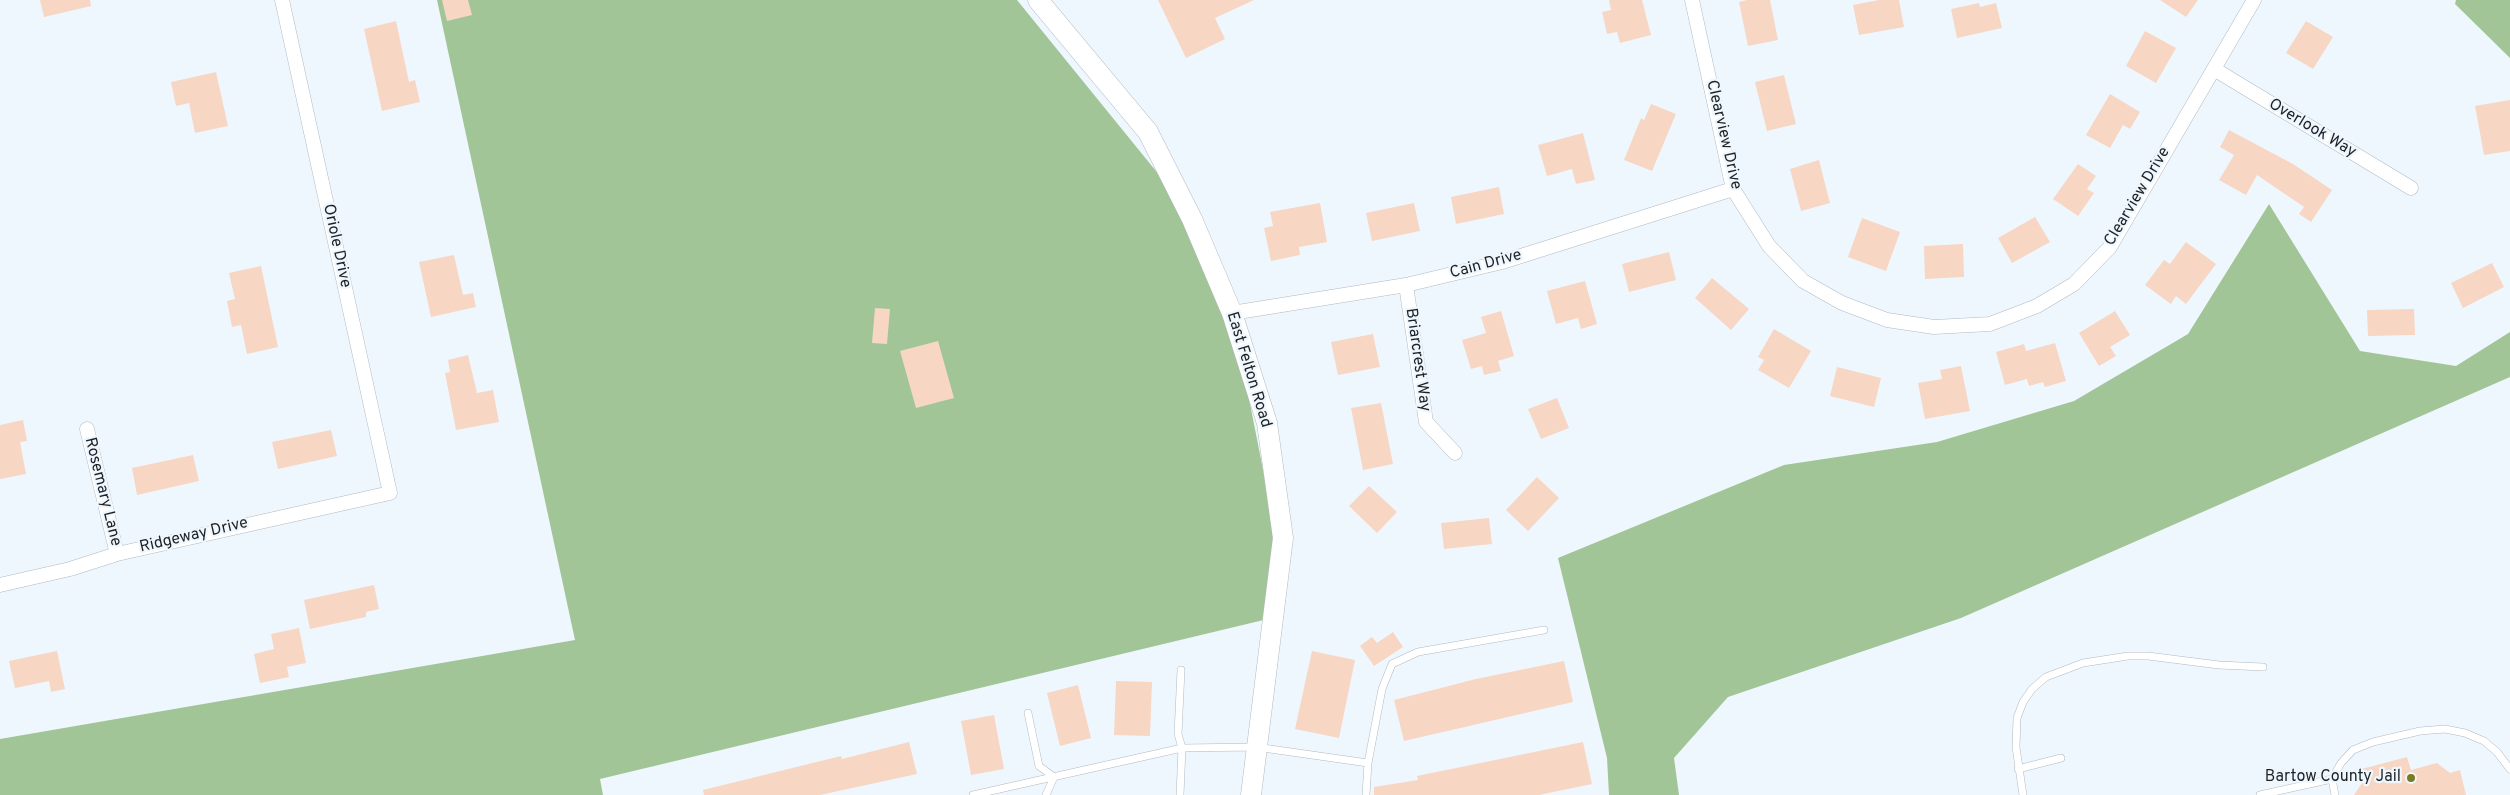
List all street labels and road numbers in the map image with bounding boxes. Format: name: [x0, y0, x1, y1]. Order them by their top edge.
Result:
street label: Clearview Drive: [1701, 78, 1745, 192]
street label: Overlook Way: [2265, 95, 2359, 163]
street label: Clearview Drive: [2101, 144, 2175, 250]
street label: Oriole Drive: [318, 202, 354, 290]
street label: Cain Drive: [1448, 246, 1524, 284]
street label: Briarcrest Way: [1400, 307, 1434, 413]
street label: East Felton Road: [1221, 310, 1275, 430]
street label: Rosemary Lane: [79, 436, 125, 548]
street label: Ridgeway Drive: [138, 514, 250, 558]

